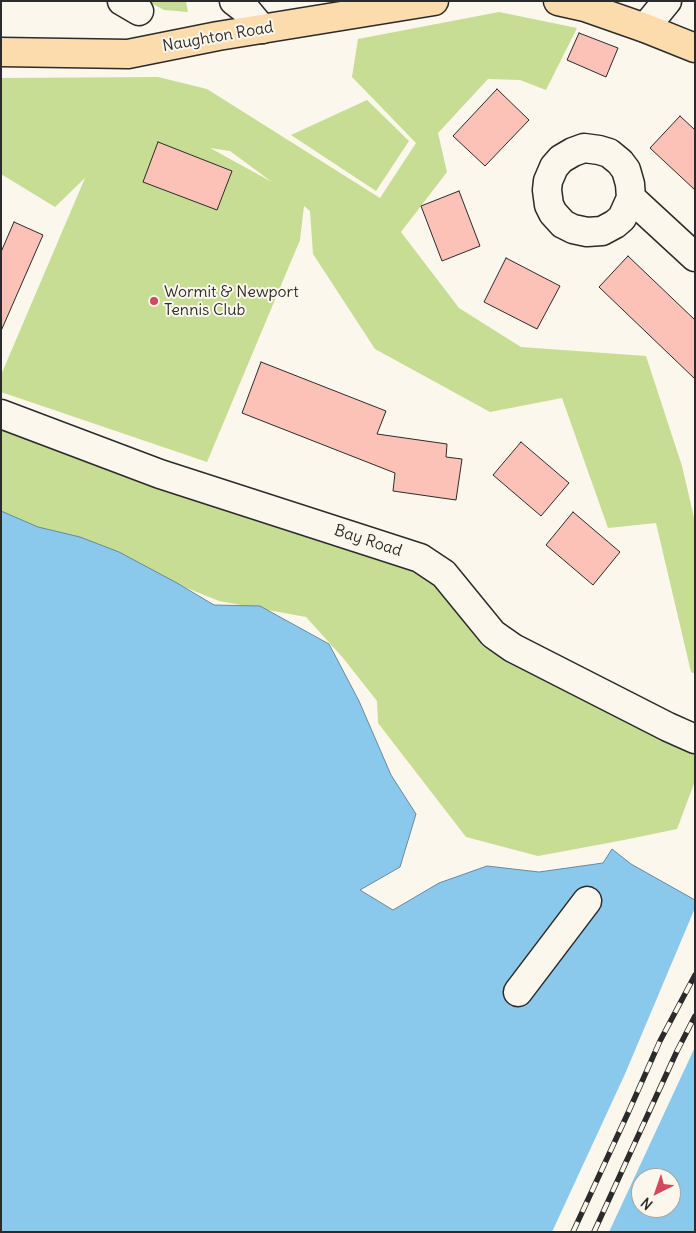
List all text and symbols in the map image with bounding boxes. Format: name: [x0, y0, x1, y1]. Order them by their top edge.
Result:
street label: Naughton Road: [161, 18, 275, 56]
place label: Wormit & Newport Tennis Club: [164, 282, 299, 320]
marker: Wormit & Newport Tennis Club: [148, 295, 160, 307]
street label: Bay Road: [332, 521, 404, 561]
north arrow: [631, 1168, 681, 1218]
text: N: [637, 1194, 656, 1214]

